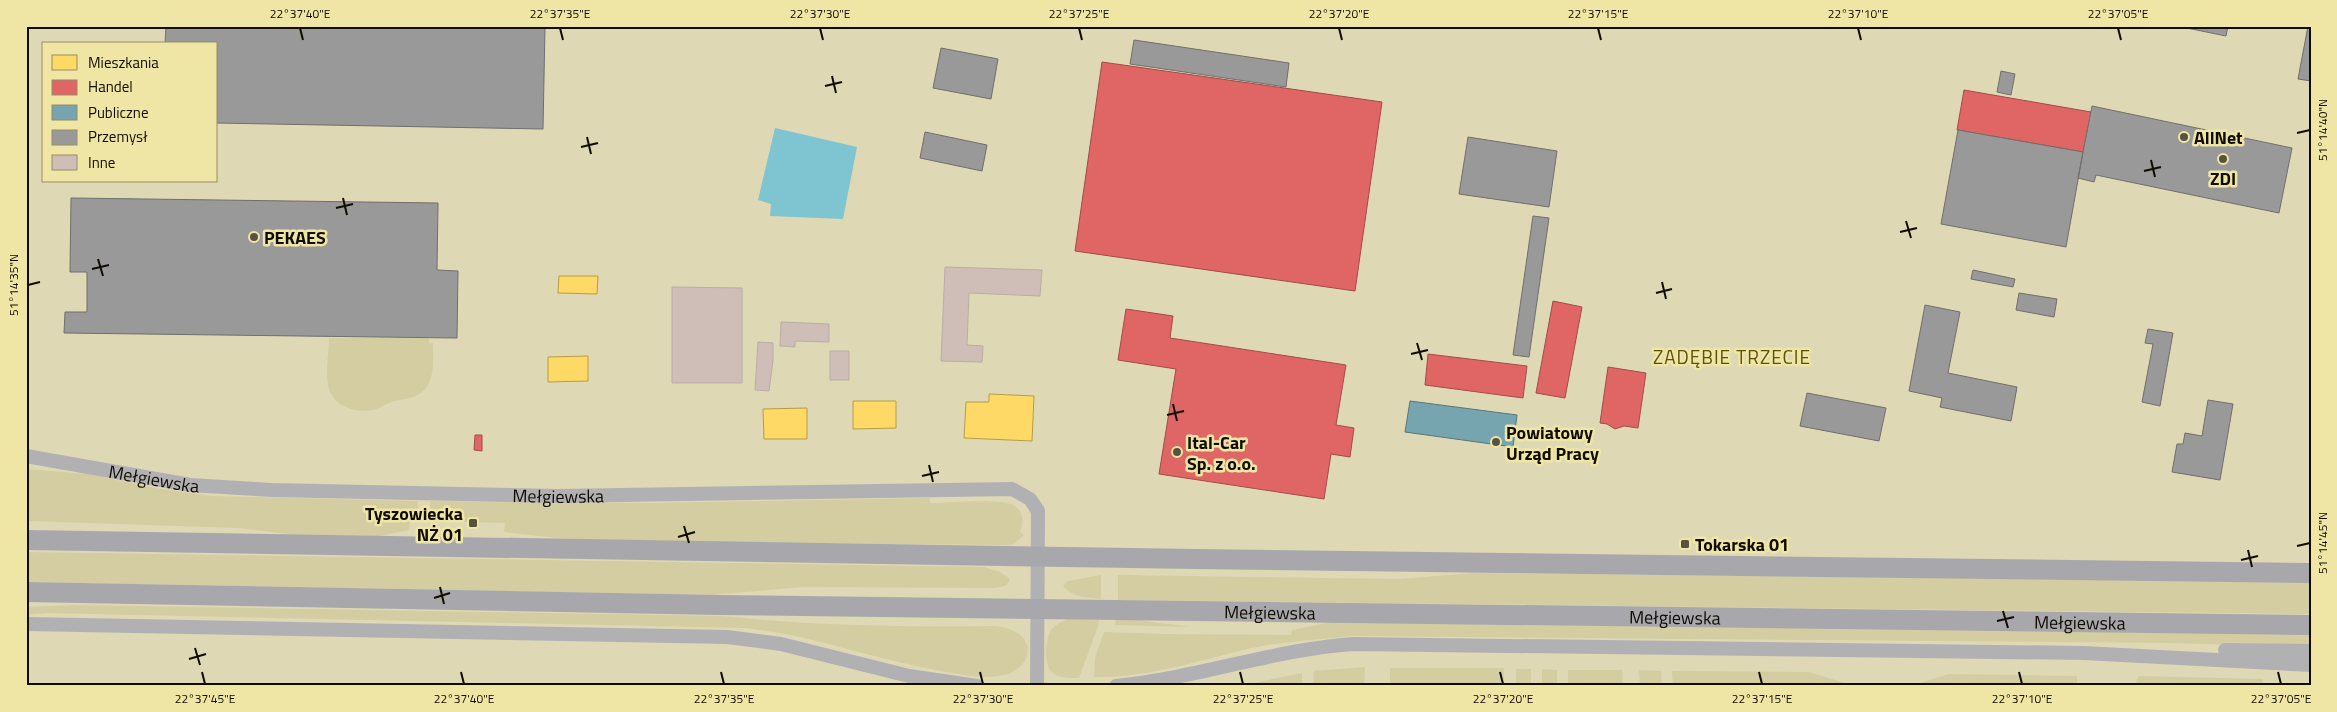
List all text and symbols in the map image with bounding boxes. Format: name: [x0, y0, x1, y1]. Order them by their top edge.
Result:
text: 22°37'40"E: [270, 4, 331, 23]
text: 22°37'35"E: [530, 4, 591, 23]
text: 22°37'30"E: [790, 4, 851, 23]
text: 22°37'25"E: [1049, 4, 1110, 23]
text: 22°37'20"E: [1309, 4, 1370, 23]
text: 22°37'15"E: [1568, 4, 1629, 23]
text: 22°37'10"E: [1828, 4, 1889, 23]
text: 22°37'05"E: [2088, 4, 2149, 23]
legend: [42, 42, 218, 182]
text: Mieszkania: [88, 51, 159, 74]
text: Handel: [88, 75, 133, 98]
text: 51°14'40"N: [2313, 99, 2332, 161]
text: Publiczne: [88, 101, 149, 124]
place label: AllNet: [2194, 124, 2243, 151]
text: Przemysł: [88, 125, 148, 148]
marker: AllNet: [2178, 131, 2190, 143]
text: Inne: [88, 151, 115, 174]
marker: ZDI: [2217, 153, 2229, 165]
place label: ZDI: [2210, 165, 2236, 192]
place label: PEKAES: [264, 224, 326, 251]
marker: PEKAES: [248, 231, 260, 243]
text: 51°14'35"N: [4, 254, 23, 316]
district label: ZADĘBIE TRZECIE: [1653, 342, 1811, 371]
place label: Powiatowy Urząd Pracy: [1506, 419, 1599, 467]
place label: Ital-Car Sp. z o.o.: [1187, 429, 1256, 477]
marker: Powiatowy Urząd Pracy: [1490, 436, 1502, 448]
marker: Ital-Car Sp. z o.o.: [1171, 446, 1183, 458]
street label: Mełgiewska: [107, 457, 200, 499]
street label: Mełgiewska: [512, 482, 604, 510]
place label: Tyszowiecka NŻ 01: [365, 500, 463, 548]
text: 51°14'45"N: [2313, 512, 2332, 574]
marker: Tyszowiecka NŻ 01: [467, 517, 479, 529]
place label: Tokarska 01: [1695, 531, 1789, 558]
marker: Tokarska 01: [1679, 538, 1691, 550]
street label: Mełgiewska: [1224, 598, 1316, 626]
street label: Mełgiewska: [1629, 603, 1721, 631]
street label: Mełgiewska: [2034, 608, 2126, 636]
text: 22°37'45"E: [175, 689, 236, 708]
text: 22°37'40"E: [434, 689, 495, 708]
text: 22°37'35"E: [694, 689, 755, 708]
text: 22°37'30"E: [953, 689, 1014, 708]
text: 22°37'25"E: [1213, 689, 1274, 708]
text: 22°37'20"E: [1473, 689, 1534, 708]
text: 22°37'15"E: [1732, 689, 1793, 708]
text: 22°37'10"E: [1992, 689, 2053, 708]
text: 22°37'05"E: [2251, 689, 2312, 708]

